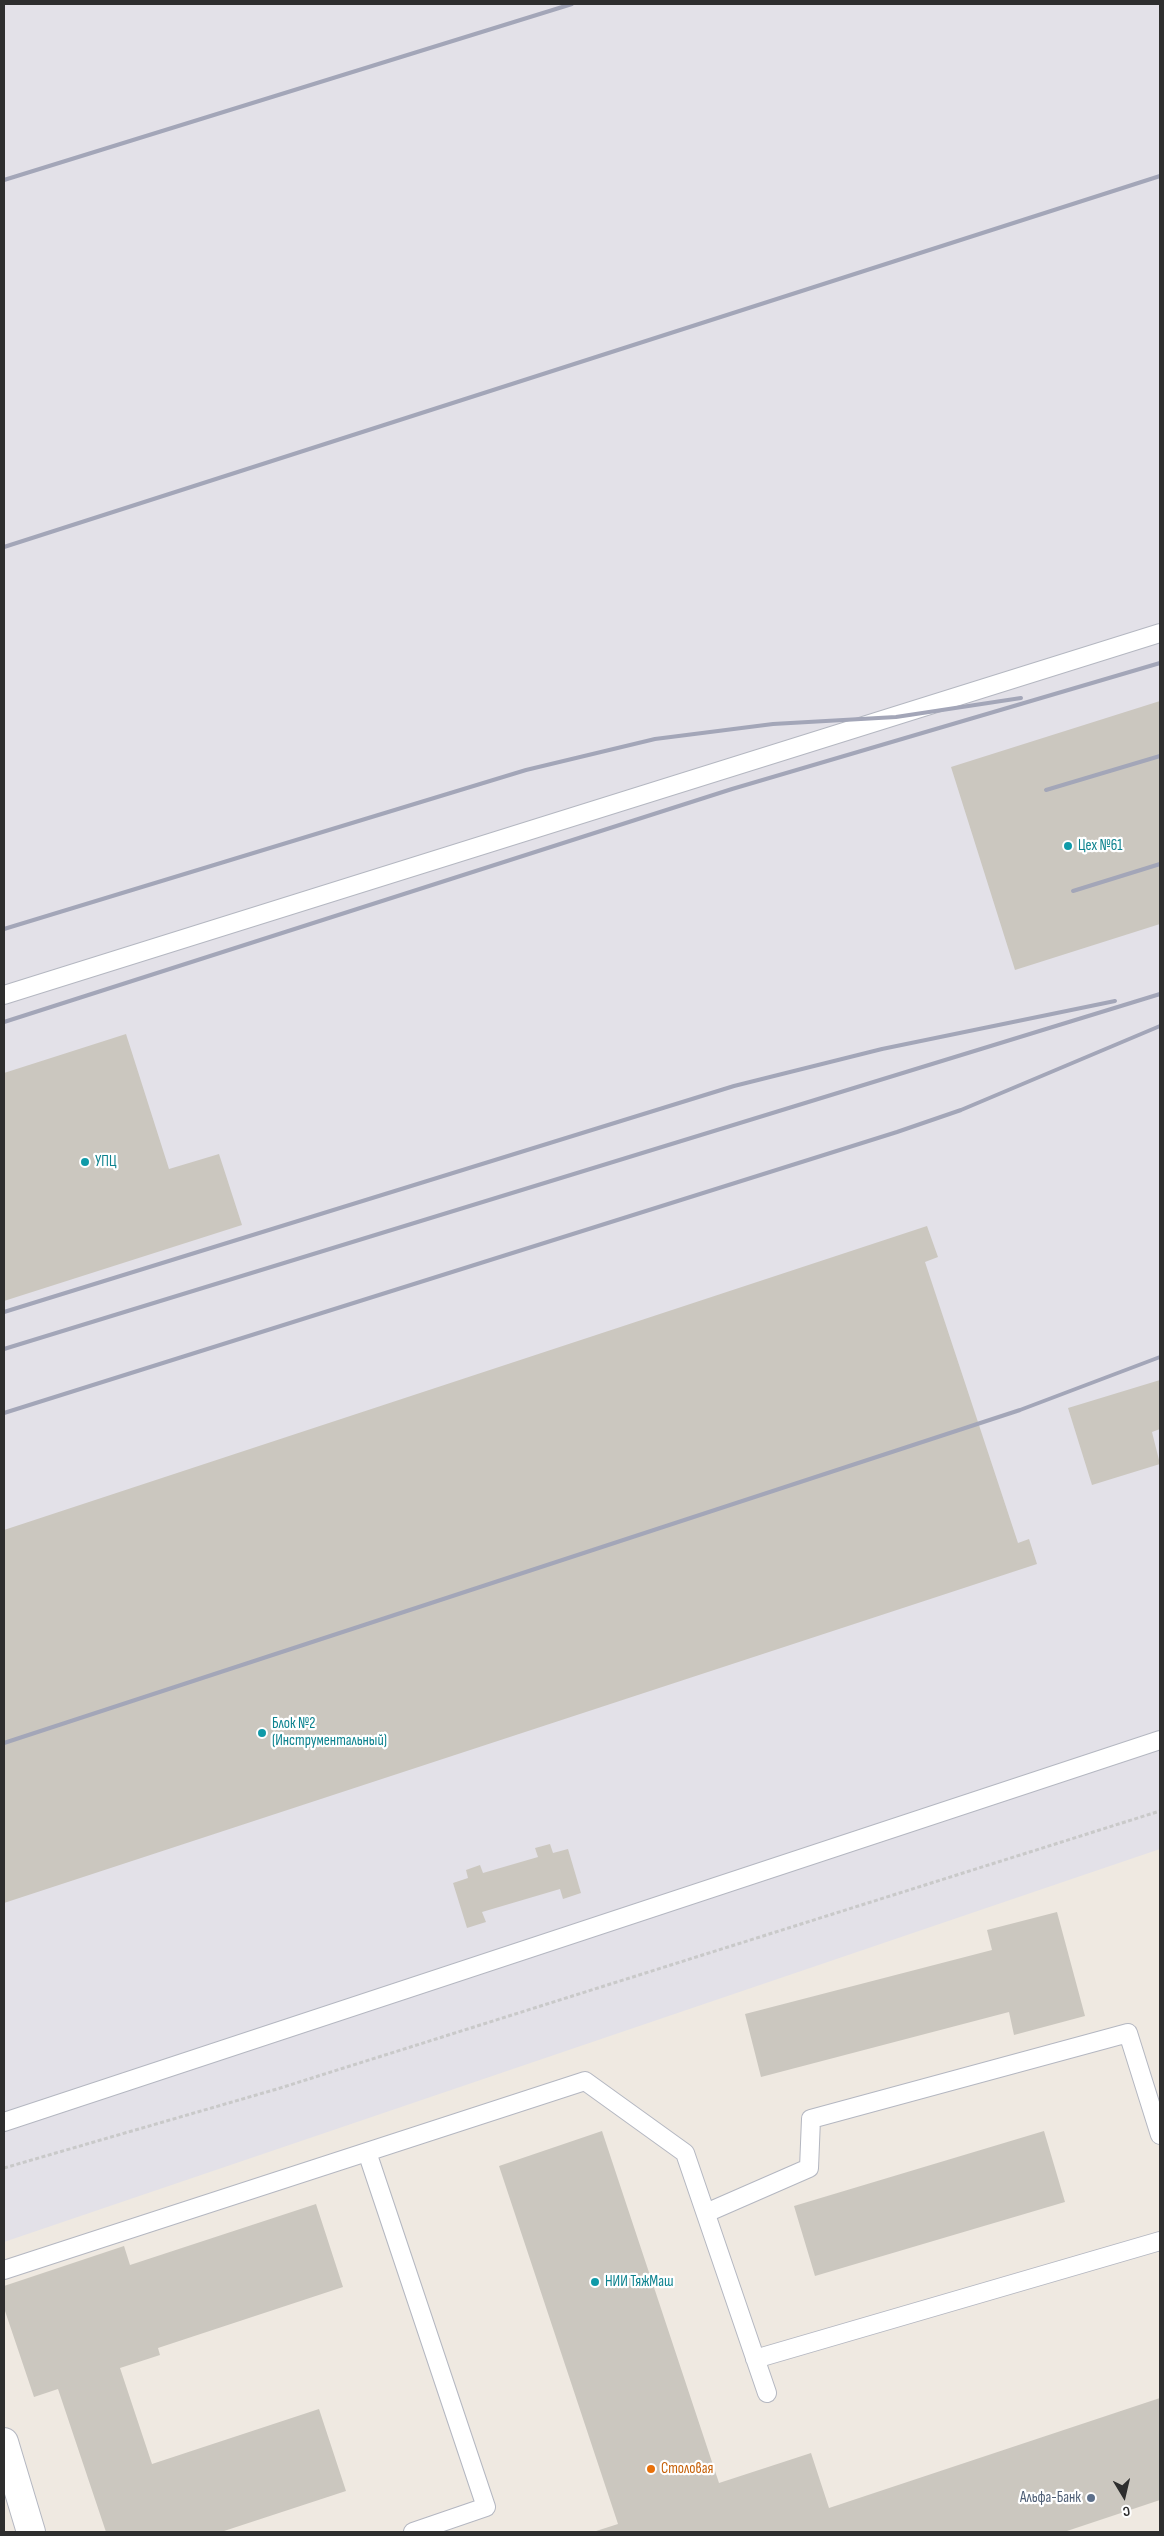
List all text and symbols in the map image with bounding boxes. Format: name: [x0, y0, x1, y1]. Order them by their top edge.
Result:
place label: Цех №61: [1078, 837, 1123, 855]
marker: Цех №61: [1062, 840, 1074, 852]
place label: УПЦ: [95, 1153, 116, 1171]
marker: УПЦ: [79, 1156, 91, 1168]
place label: Блок №2 (Инструментальный): [272, 1715, 387, 1750]
marker: Блок №2 (Инструментальный): [256, 1727, 268, 1739]
place label: НИИ ТяжМаш: [605, 2273, 673, 2291]
marker: НИИ ТяжМаш: [589, 2276, 601, 2288]
place label: Столовая: [661, 2460, 713, 2478]
marker: Столовая: [645, 2463, 657, 2475]
north arrow: [1099, 2471, 1149, 2521]
place label: Альфа-Банк: [1020, 2489, 1081, 2507]
marker: Альфа-Банк: [1085, 2492, 1097, 2504]
text: С: [1122, 2502, 1131, 2520]

